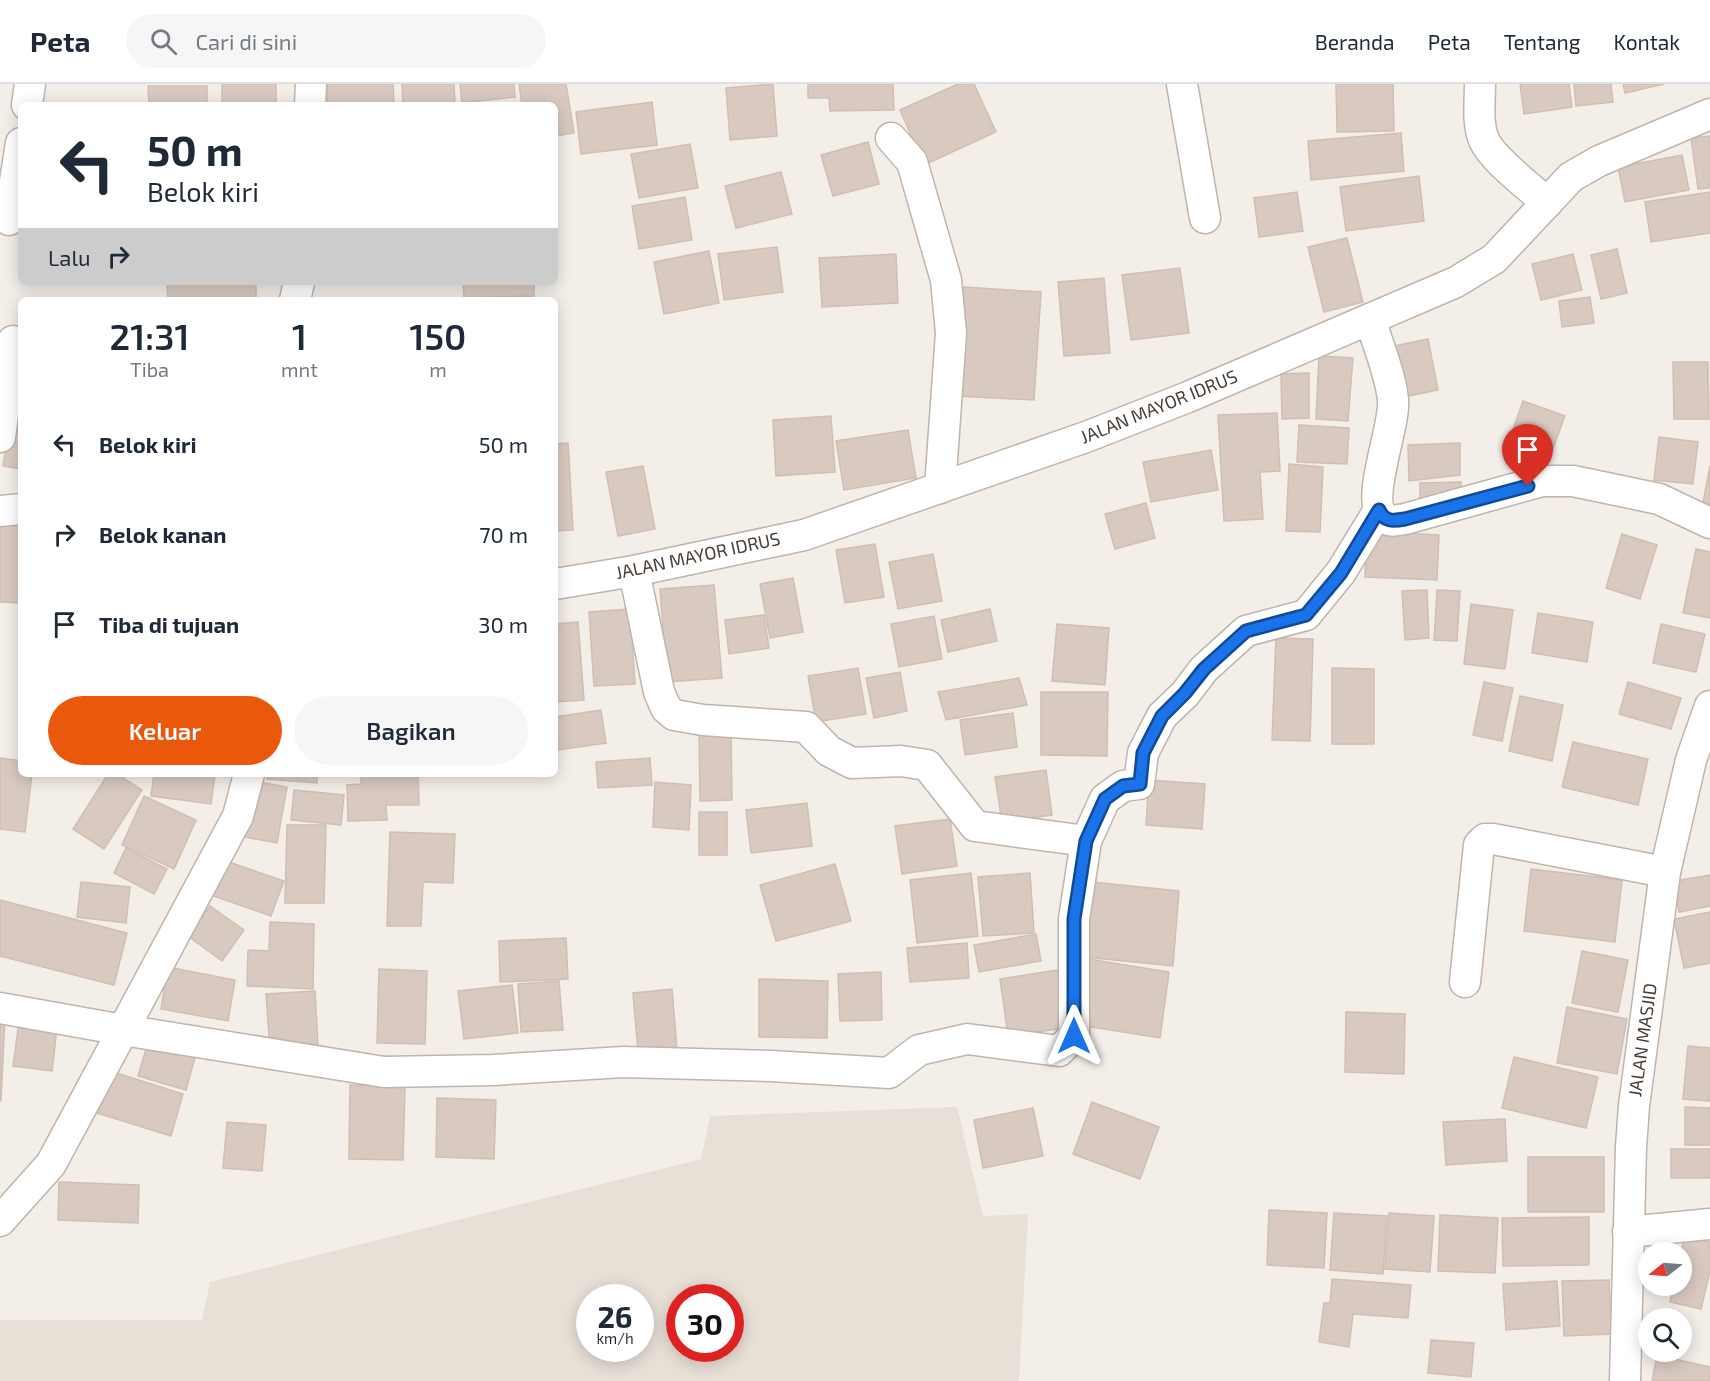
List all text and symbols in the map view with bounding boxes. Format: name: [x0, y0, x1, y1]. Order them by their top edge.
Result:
search box: [126, 14, 546, 68]
text: Peta: [30, 24, 90, 58]
icon: search: [147, 25, 180, 58]
text: Cari di sini: [195, 28, 297, 54]
text: Beranda: [1315, 29, 1395, 54]
text: Peta: [1428, 29, 1471, 54]
text: Tentang: [1504, 29, 1581, 54]
text: Kontak: [1614, 29, 1680, 54]
text: 50 m: [147, 124, 243, 174]
icon: left: [48, 126, 126, 204]
text: Belok kiri: [147, 175, 259, 207]
icon: right: [102, 240, 135, 273]
text: Lalu: [48, 244, 90, 270]
text: 21:31: [110, 314, 189, 357]
text: 1: [292, 314, 307, 357]
text: 150: [409, 314, 466, 357]
text: Tiba: [130, 357, 169, 381]
text: mnt: [281, 357, 318, 381]
text: m: [429, 357, 447, 381]
street label: JALAN MAYOR IDRUS: [1077, 365, 1240, 448]
pin: [1502, 424, 1553, 486]
icon: left: [48, 428, 81, 461]
text: Belok kiri: [99, 431, 196, 457]
text: 50 m: [479, 431, 528, 457]
icon: arrive: [1511, 433, 1544, 466]
icon: right: [48, 518, 81, 551]
text: Belok kanan: [99, 521, 226, 547]
text: 70 m: [479, 521, 528, 547]
street label: JALAN MAYOR IDRUS: [614, 527, 782, 583]
icon: arrive: [48, 608, 81, 641]
text: Tiba di tujuan: [99, 611, 239, 637]
text: 30 m: [478, 611, 528, 637]
button: Keluar: [48, 696, 282, 765]
button: Bagikan: [294, 696, 528, 765]
street label: JALAN MASJID: [1623, 982, 1661, 1098]
position arrow: [1042, 1004, 1106, 1068]
north arrow: [1638, 1242, 1692, 1296]
map controls: [1638, 1242, 1692, 1362]
speed limit sign: 30: [666, 1284, 744, 1362]
text: 26: [597, 1298, 633, 1334]
button: search: [1638, 1308, 1692, 1362]
text: km/h: [596, 1329, 634, 1347]

